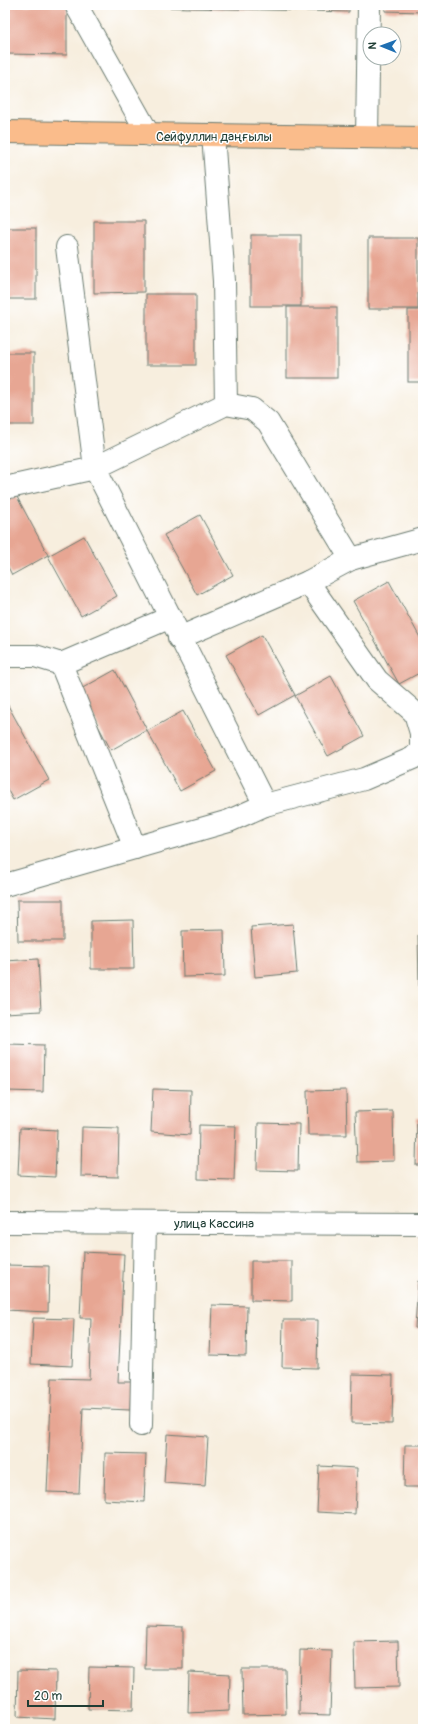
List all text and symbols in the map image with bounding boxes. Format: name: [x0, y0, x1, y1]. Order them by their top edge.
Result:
north arrow: [362, 26, 402, 66]
text: N: [366, 41, 379, 50]
street label: Сейфуллин даңғылы: [156, 129, 272, 145]
street label: улица Кассина: [173, 1216, 254, 1232]
scale bar: [28, 1682, 103, 1708]
text: 20 m: [34, 1689, 63, 1704]

